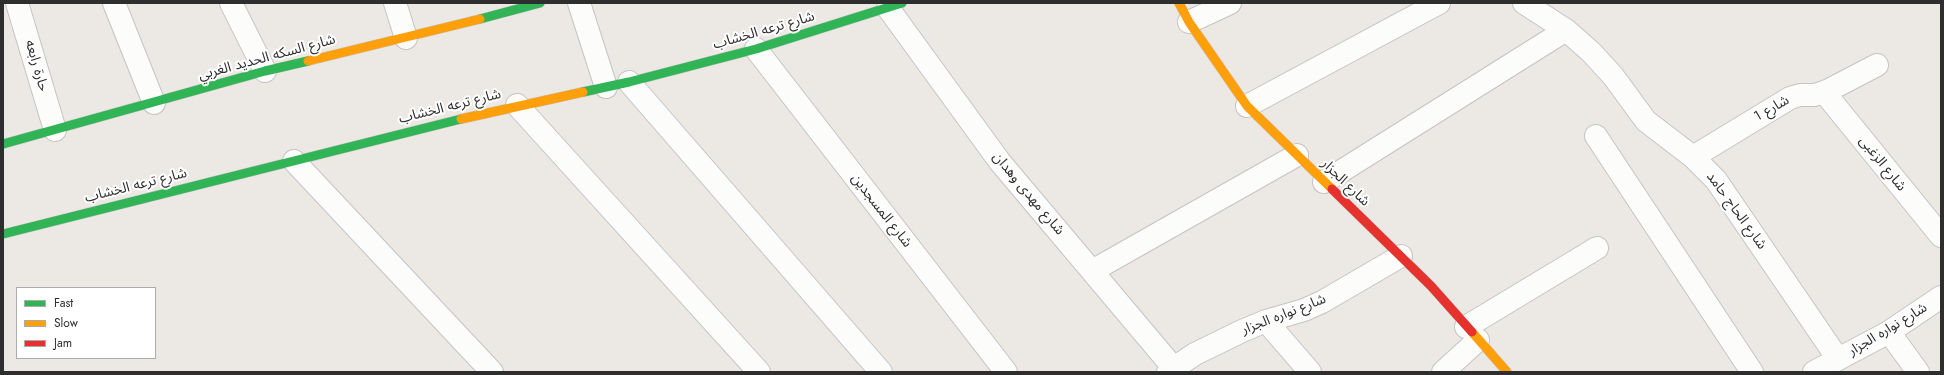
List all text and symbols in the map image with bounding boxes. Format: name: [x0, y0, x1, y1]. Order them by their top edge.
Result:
street label: شارع ترعه الخشاب: [711, 8, 817, 54]
street label: شارع السكه الحديد الغربي: [197, 32, 337, 84]
street label: حارة رابعه: [21, 38, 51, 94]
street label: شارع ترعه الخشاب: [397, 86, 503, 128]
street label: شارع 1: [1751, 92, 1793, 126]
street label: شارع الزغبى: [1855, 133, 1909, 195]
street label: شارع مهدى وهدان: [988, 149, 1068, 239]
street label: شارع الجزار: [1317, 156, 1373, 210]
street label: شارع ترعه الخشاب: [83, 165, 189, 207]
street label: شارع الحاج حامد: [1702, 169, 1770, 253]
street label: شارع المسجدين: [847, 171, 915, 251]
legend: [16, 287, 156, 359]
street label: شارع نواره الجزار: [1239, 291, 1329, 339]
text: Fast: [54, 294, 73, 312]
street label: شارع نواره الجزار: [1845, 300, 1931, 360]
text: Slow: [54, 314, 78, 332]
text: Jam: [54, 334, 72, 352]

